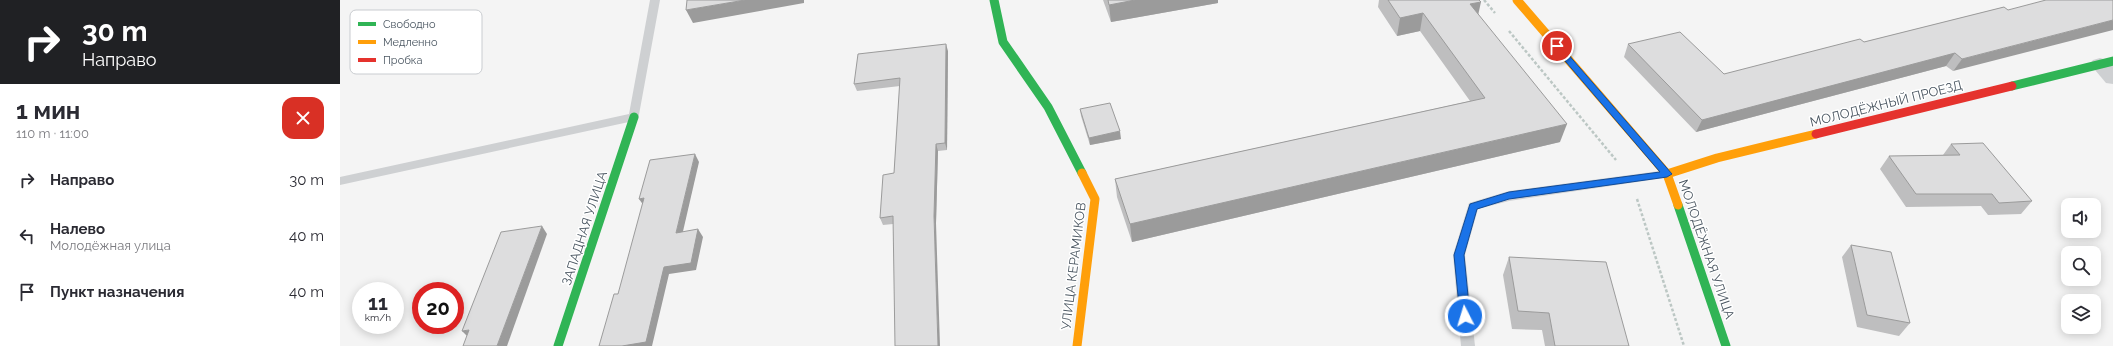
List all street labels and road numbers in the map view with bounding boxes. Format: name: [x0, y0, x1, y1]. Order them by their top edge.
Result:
street label: МОЛОДЁЖНЫЙ ПРОЕЗД: [1808, 76, 1964, 130]
street label: ЗАПАДНАЯ УЛИЦА: [559, 169, 610, 287]
street label: МОЛОДЁЖНАЯ УЛИЦА: [1676, 177, 1738, 321]
street label: УЛИЦА КЕРАМИКОВ: [1058, 201, 1089, 331]

